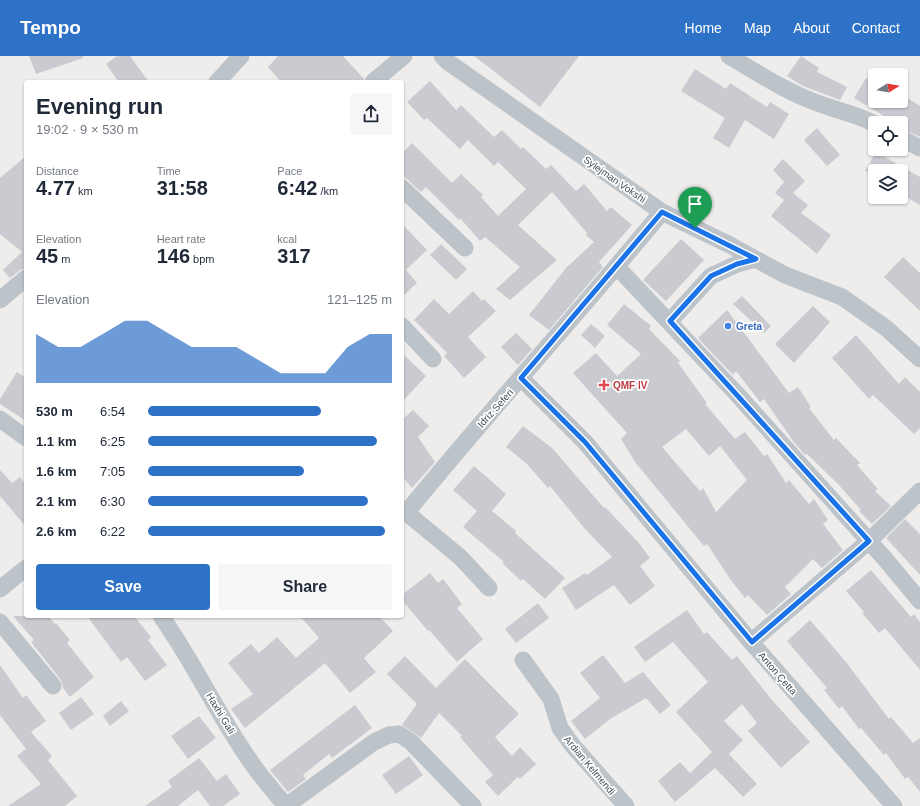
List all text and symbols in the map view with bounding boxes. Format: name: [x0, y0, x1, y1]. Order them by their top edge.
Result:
text: Tempo: [20, 17, 81, 38]
text: Home: [685, 20, 722, 36]
text: Map: [744, 20, 771, 36]
text: About: [793, 20, 830, 36]
text: Contact: [852, 20, 900, 36]
north arrow: [868, 68, 908, 108]
map controls: [868, 68, 908, 204]
button: share: [350, 93, 392, 135]
text: Evening run: [36, 94, 163, 119]
button: locate: [868, 116, 908, 156]
text: 19:02 · 9 × 530 m: [36, 122, 138, 137]
street label: Sylejman Vokshi: [582, 154, 648, 205]
button: layers: [868, 164, 908, 204]
text: Distance: [36, 165, 79, 177]
text: Time: [157, 165, 181, 177]
text: Pace: [277, 165, 302, 177]
text: 4.77: [36, 177, 75, 199]
text: 31:58: [157, 177, 208, 199]
text: 6:42: [277, 177, 317, 199]
text: km: [75, 185, 93, 197]
text: /km: [317, 185, 338, 197]
pin: [678, 187, 712, 228]
icon: arrive: [684, 193, 706, 215]
text: Elevation: [36, 233, 81, 245]
text: Heart rate: [157, 233, 206, 245]
text: kcal: [277, 233, 297, 245]
text: 45: [36, 245, 58, 267]
text: 146: [157, 245, 190, 267]
text: 317: [277, 245, 311, 267]
text: m: [58, 253, 70, 265]
text: bpm: [190, 253, 215, 265]
text: Elevation: [36, 292, 89, 307]
text: 121–125 m: [327, 292, 392, 307]
marker: Greta: [723, 321, 733, 331]
place label: Greta: [736, 321, 763, 332]
marker: QMF IV: [598, 379, 610, 391]
place label: QMF IV: [613, 380, 648, 391]
street label: Idriz Seferi: [475, 387, 515, 430]
text: 530 m: [36, 404, 73, 419]
text: 6:54: [100, 404, 125, 419]
text: 1.1 km: [36, 434, 76, 449]
text: 6:25: [100, 434, 125, 449]
text: 1.6 km: [36, 464, 76, 479]
text: 7:05: [100, 464, 125, 479]
text: 2.1 km: [36, 494, 76, 509]
text: 6:30: [100, 494, 125, 509]
text: 2.6 km: [36, 524, 76, 539]
text: 6:22: [100, 524, 125, 539]
button: Save: [36, 564, 210, 610]
button: Share: [218, 564, 392, 610]
street label: Anton Çetta: [756, 650, 799, 697]
street label: Haxhi Gali: [204, 691, 237, 736]
street label: Ardian Kelmendi: [562, 734, 617, 797]

